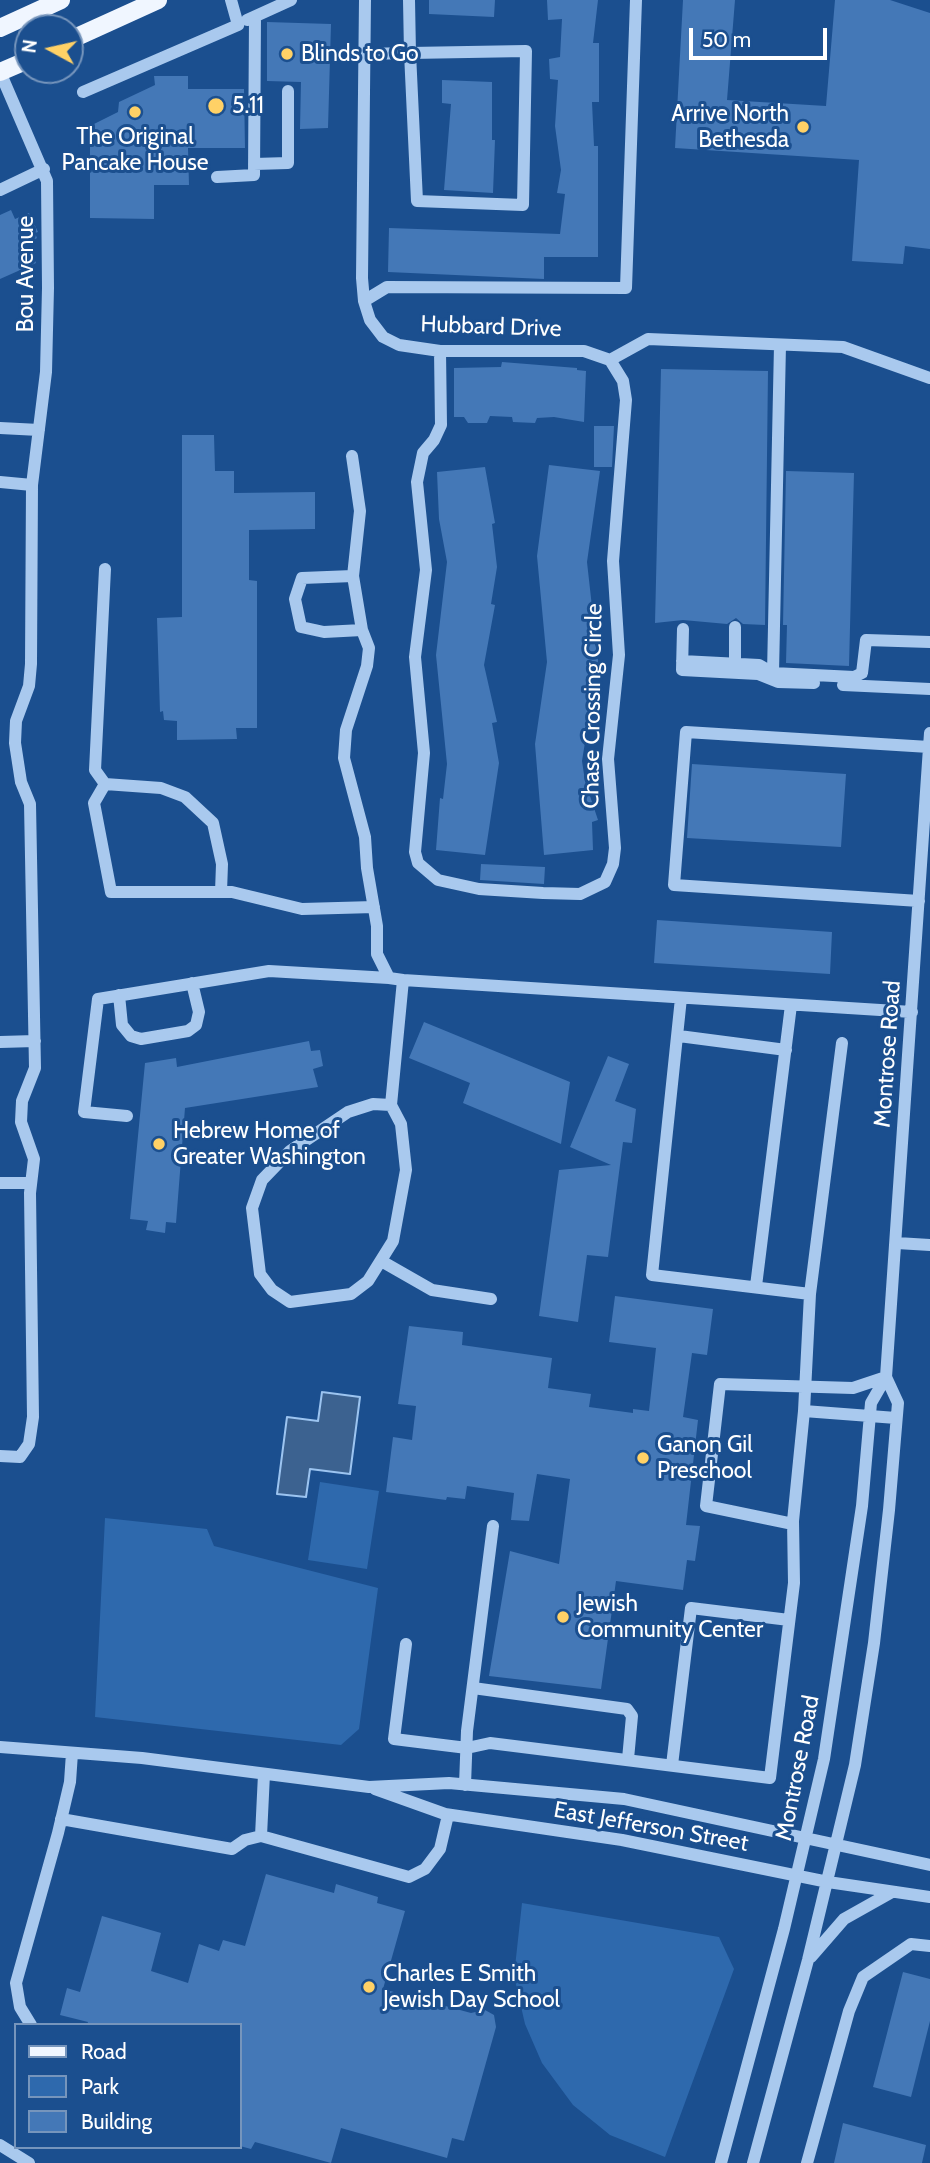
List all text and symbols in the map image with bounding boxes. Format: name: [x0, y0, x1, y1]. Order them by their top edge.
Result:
north arrow: [14, 14, 84, 84]
scale bar: [692, 14, 830, 58]
text: 50 m: [702, 27, 751, 52]
text: N: [17, 38, 42, 55]
place label: Blinds to Go: [301, 40, 419, 68]
marker: Blinds to Go: [279, 46, 295, 62]
place label: 5.11: [232, 92, 264, 120]
marker: 5.11: [206, 96, 226, 116]
place label: Arrive North Bethesda: [671, 100, 789, 154]
marker: The Original Pancake House: [127, 104, 143, 120]
marker: Arrive North Bethesda: [795, 119, 811, 135]
place label: The Original Pancake House: [62, 123, 208, 177]
street label: Bou Avenue: [12, 216, 40, 332]
street label: Hubbard Drive: [420, 311, 562, 343]
street label: Chase Crossing Circle: [577, 603, 609, 809]
street label: Montrose Road: [869, 979, 907, 1129]
place label: Hebrew Home of Greater Washington: [173, 1117, 366, 1171]
marker: Hebrew Home of Greater Washington: [151, 1136, 167, 1152]
place label: Ganon Gil Preschool: [657, 1431, 753, 1485]
marker: Ganon Gil Preschool: [635, 1450, 651, 1466]
place label: Jewish Community Center: [577, 1590, 763, 1644]
marker: Jewish Community Center: [555, 1609, 571, 1625]
street label: Montrose Road: [770, 1693, 826, 1843]
street label: East Jefferson Street: [552, 1796, 750, 1858]
place label: Charles E Smith Jewish Day School: [383, 1960, 560, 2014]
marker: Charles E Smith Jewish Day School: [361, 1979, 377, 1995]
legend: [14, 2023, 242, 2149]
text: Road: [81, 2039, 127, 2064]
text: Park: [81, 2074, 119, 2099]
text: Building: [81, 2109, 152, 2134]

